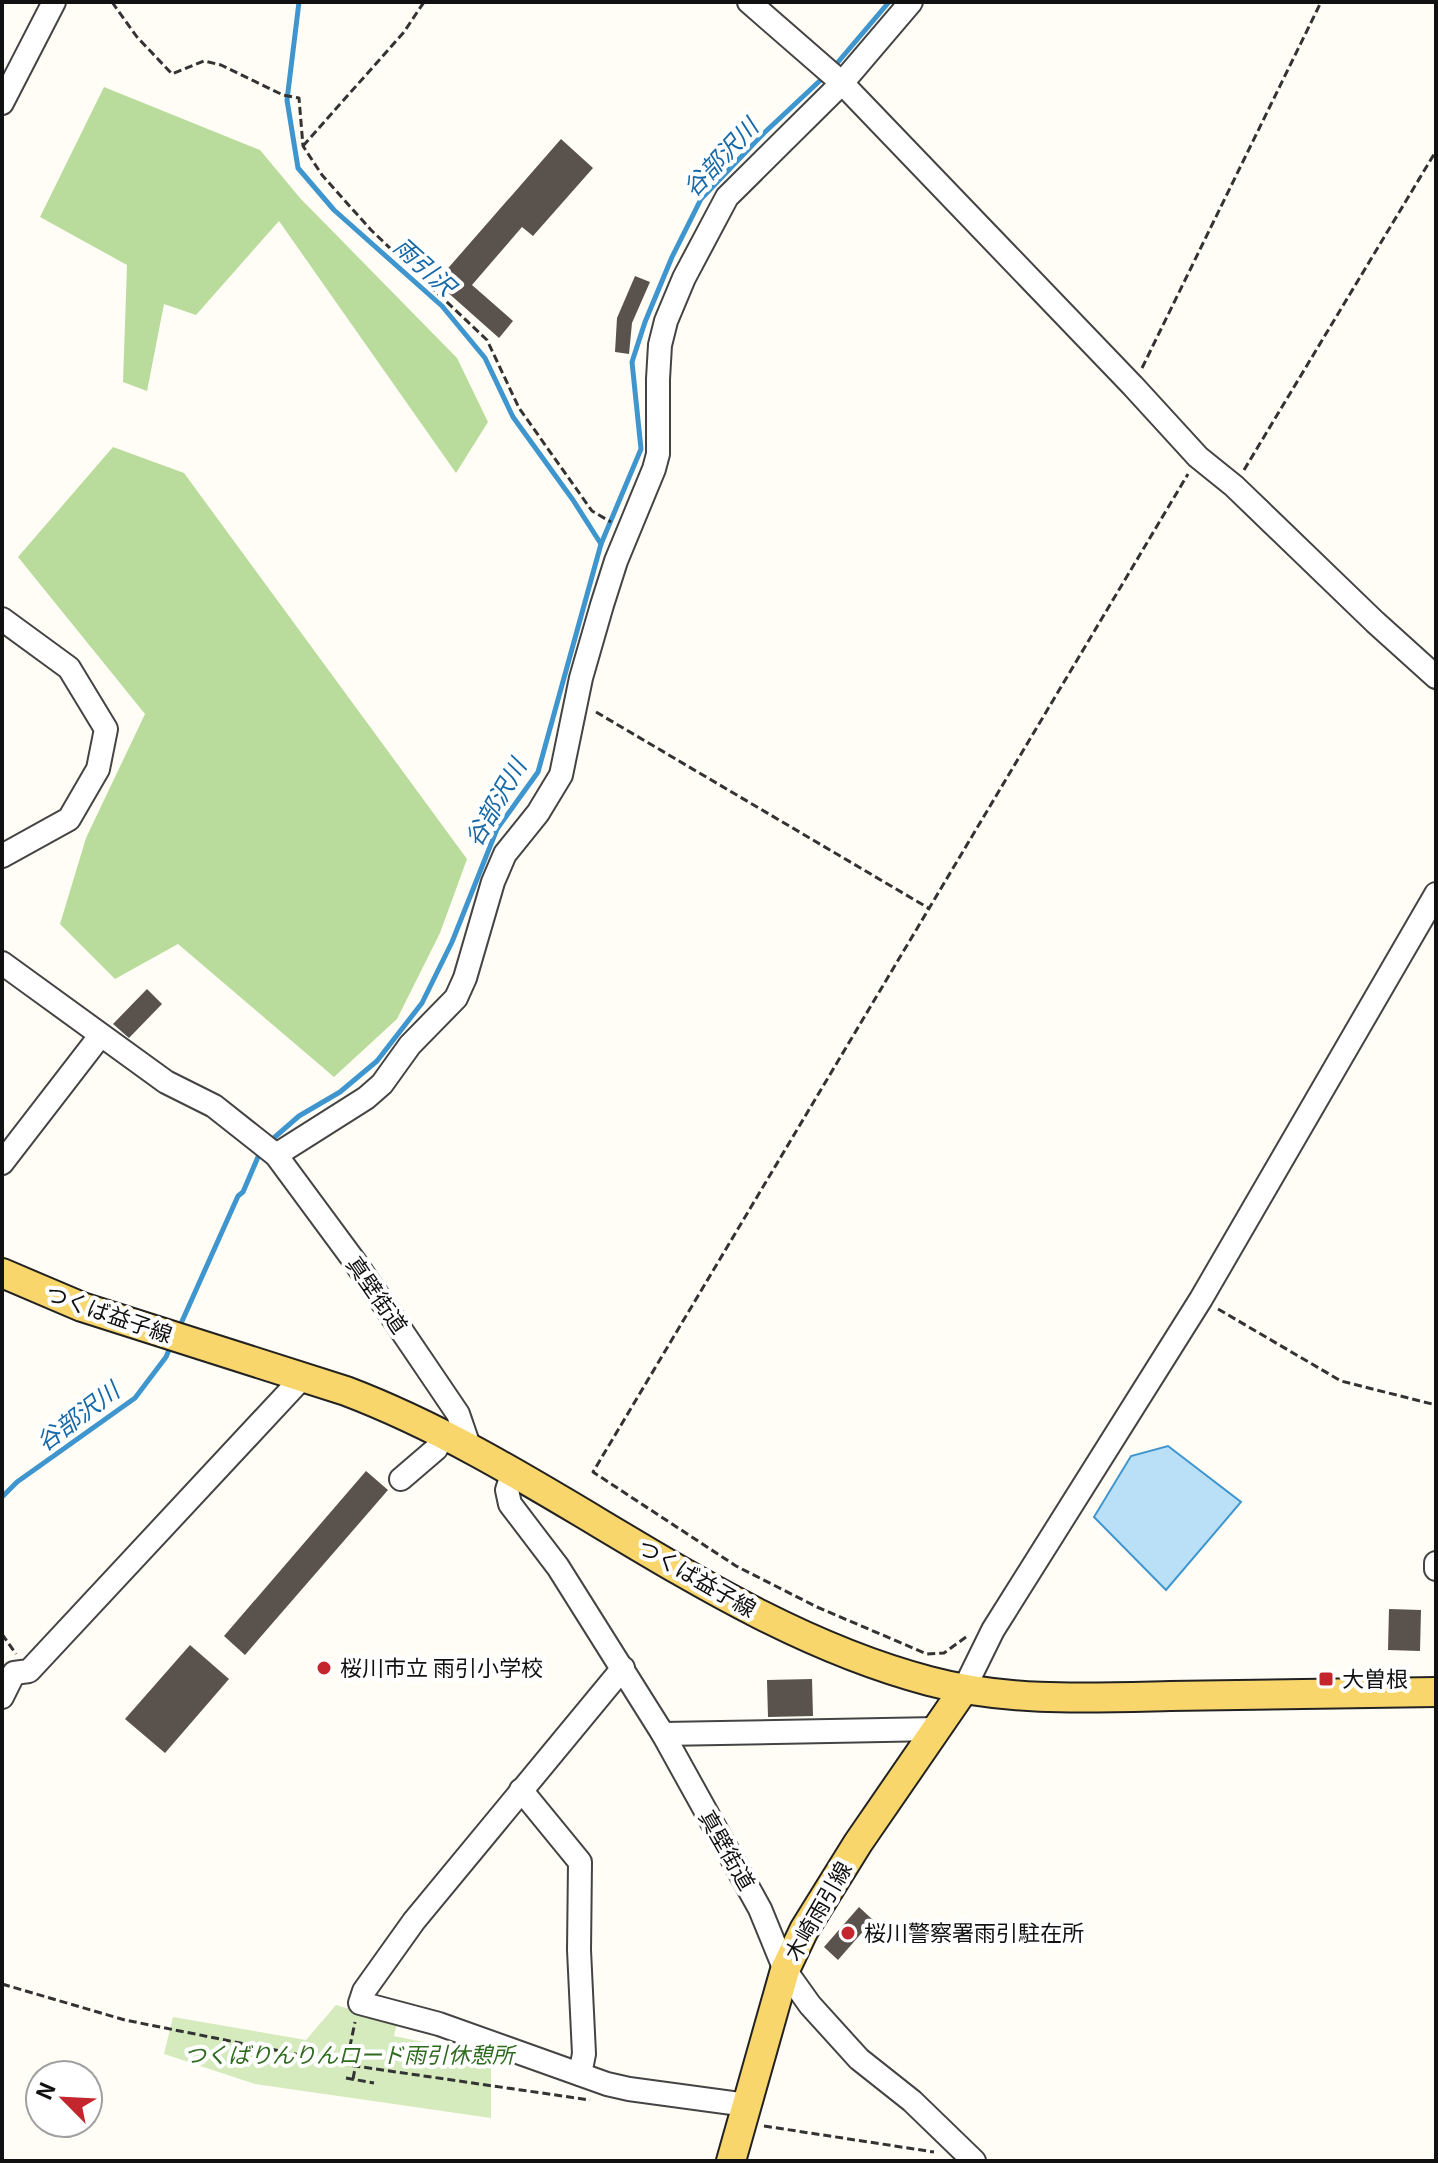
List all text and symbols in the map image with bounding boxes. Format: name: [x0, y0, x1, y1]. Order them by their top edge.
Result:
water label: 谷部沢川: [674, 107, 767, 203]
water label: 雨引沢: [387, 228, 466, 304]
water label: 谷部沢川: [455, 749, 534, 852]
street label: 真壁街道: [340, 1249, 417, 1339]
street label: つくば益子線: [42, 1275, 177, 1349]
water label: 谷部沢川: [28, 1370, 128, 1458]
street label: つくば益子線: [633, 1529, 763, 1623]
place label: 桜川市立 雨引小学校: [340, 1650, 543, 1682]
marker: 桜川市立 雨引小学校: [315, 1659, 333, 1677]
place label: 大曽根: [1342, 1661, 1408, 1693]
marker: 大曽根: [1317, 1670, 1335, 1688]
street label: 真壁街道: [693, 1803, 765, 1895]
street label: 木崎雨引線: [775, 1854, 858, 1966]
place label: 桜川警察署雨引駐在所: [864, 1915, 1084, 1947]
marker: 桜川警察署雨引駐在所: [839, 1924, 857, 1942]
park label: つくばりんりんロード雨引休憩所: [184, 2037, 518, 2069]
north arrow: [24, 2059, 104, 2139]
text: N: [26, 2076, 62, 2104]

